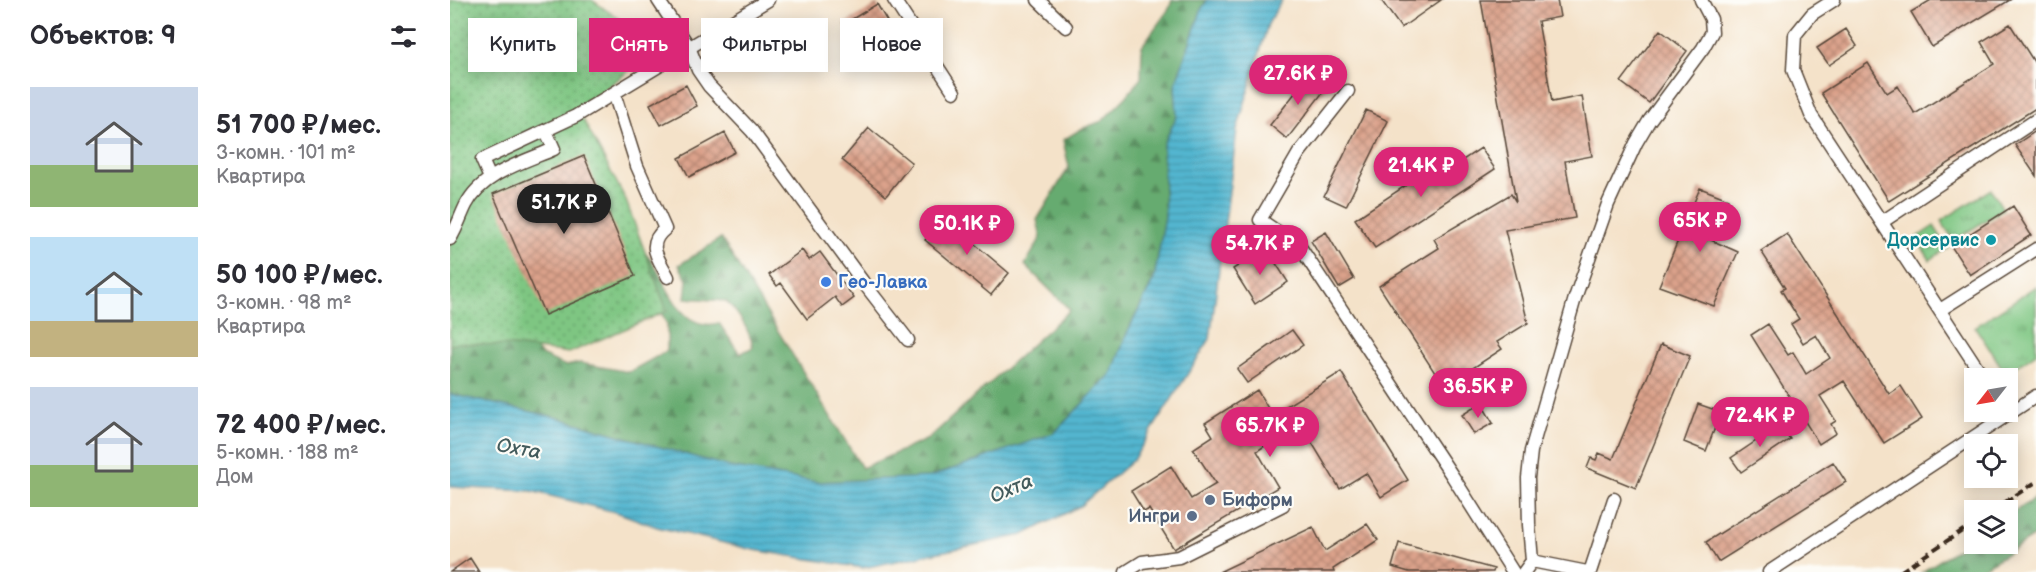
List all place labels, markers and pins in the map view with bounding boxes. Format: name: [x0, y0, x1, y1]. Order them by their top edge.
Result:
pin: 27.6K ₽: [1243, 55, 1353, 106]
pin: 21.4K ₽: [1366, 147, 1476, 198]
pin: 51.7K ₽: [509, 184, 619, 235]
pin: 65K ₽: [1658, 202, 1742, 253]
pin: 50.1K ₽: [912, 205, 1022, 256]
pin: 54.7K ₽: [1205, 225, 1315, 276]
place label: Дорсервис: [1887, 230, 1979, 251]
marker: Дорсервис: [1984, 233, 1998, 247]
place label: Гео-Лавка: [838, 272, 928, 293]
marker: Гео-Лавка: [819, 275, 833, 289]
pin: 36.5K ₽: [1423, 368, 1533, 419]
pin: 72.4K ₽: [1705, 397, 1815, 448]
pin: 65.7K ₽: [1215, 407, 1325, 458]
place label: Биформ: [1222, 490, 1293, 511]
marker: Биформ: [1203, 493, 1217, 507]
place label: Ингри: [1128, 506, 1180, 527]
marker: Ингри: [1185, 509, 1199, 523]

